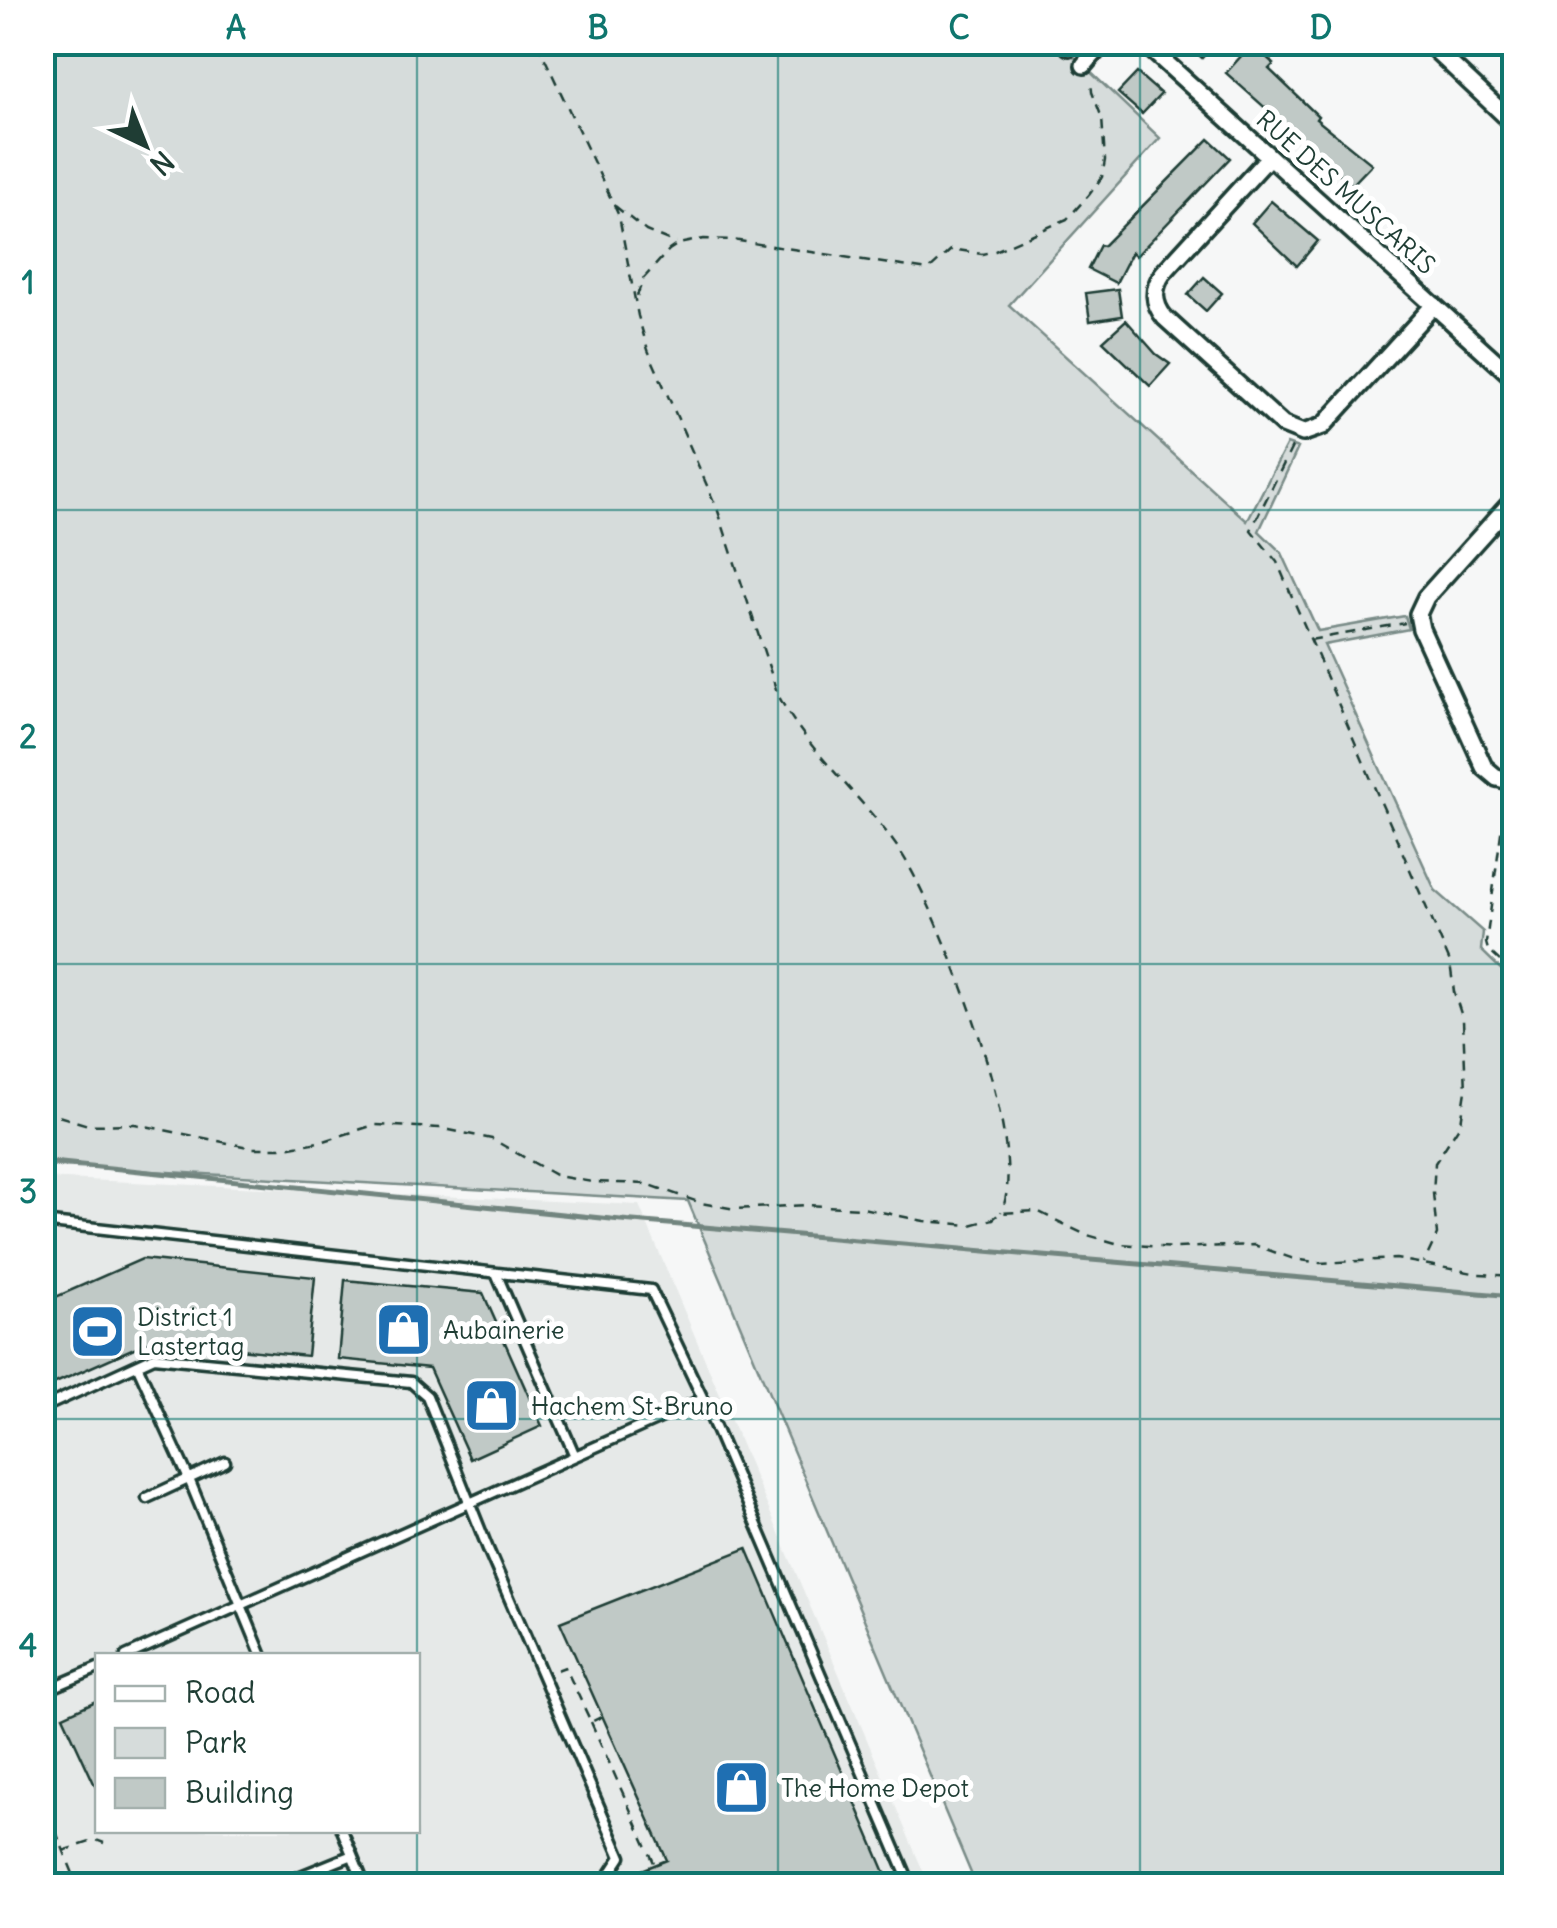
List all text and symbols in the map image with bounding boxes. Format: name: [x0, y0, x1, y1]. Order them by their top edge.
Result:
text: A: [226, 7, 246, 48]
text: B: [588, 7, 608, 48]
text: C: [948, 7, 970, 48]
text: D: [1310, 7, 1332, 48]
north arrow: [95, 95, 195, 195]
street label: RUE DES MUSCARIS: [1250, 103, 1442, 281]
text: N: [143, 144, 181, 183]
text: 1: [22, 262, 34, 303]
text: 2: [19, 716, 37, 757]
text: 3: [19, 1171, 37, 1212]
shop icon: Aubainerie: [374, 1300, 434, 1360]
sports icon: District 1 Lastertag: [68, 1301, 128, 1361]
place label: District 1 Lastertag: [137, 1301, 244, 1362]
place label: Aubainerie: [443, 1314, 565, 1346]
shop icon: Hachem St-Bruno: [462, 1376, 522, 1436]
place label: Hachem St-Bruno: [531, 1390, 733, 1422]
text: 4: [19, 1625, 37, 1666]
legend: [95, 1653, 420, 1833]
text: Road: [185, 1673, 255, 1711]
text: Park: [185, 1723, 247, 1761]
shop icon: The Home Depot: [712, 1758, 772, 1818]
place label: The Home Depot: [781, 1772, 969, 1804]
text: Building: [185, 1773, 294, 1811]

